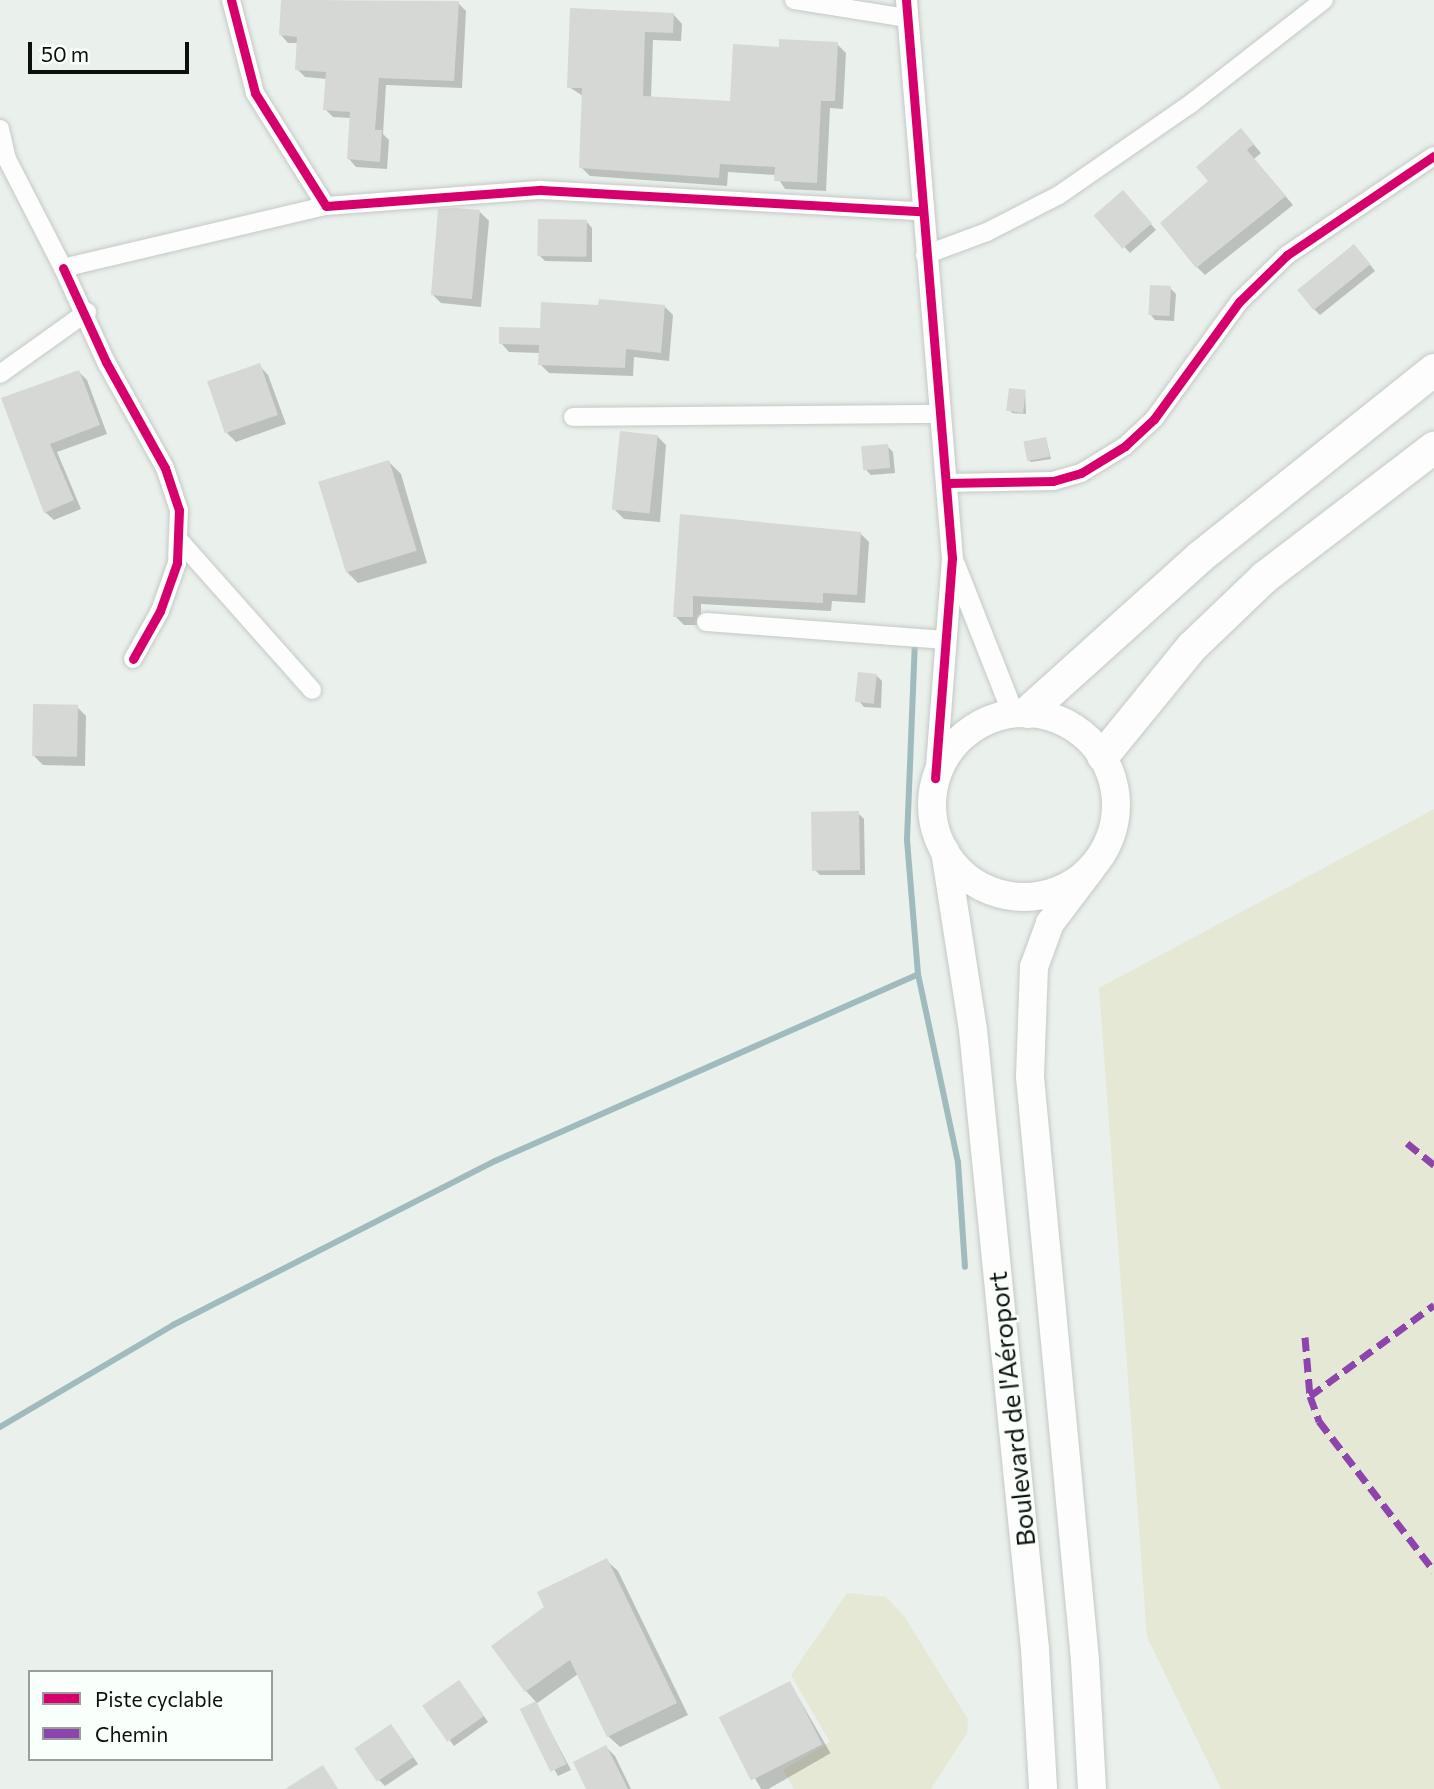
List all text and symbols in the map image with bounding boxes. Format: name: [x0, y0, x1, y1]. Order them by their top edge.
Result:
scale bar: [32, 28, 192, 72]
text: 50 m: [41, 41, 89, 66]
street label: Boulevard de l'Aéroport: [981, 1270, 1041, 1548]
legend: [28, 1670, 273, 1761]
text: Piste cyclable: [95, 1686, 223, 1711]
text: Chemin: [95, 1721, 168, 1746]

